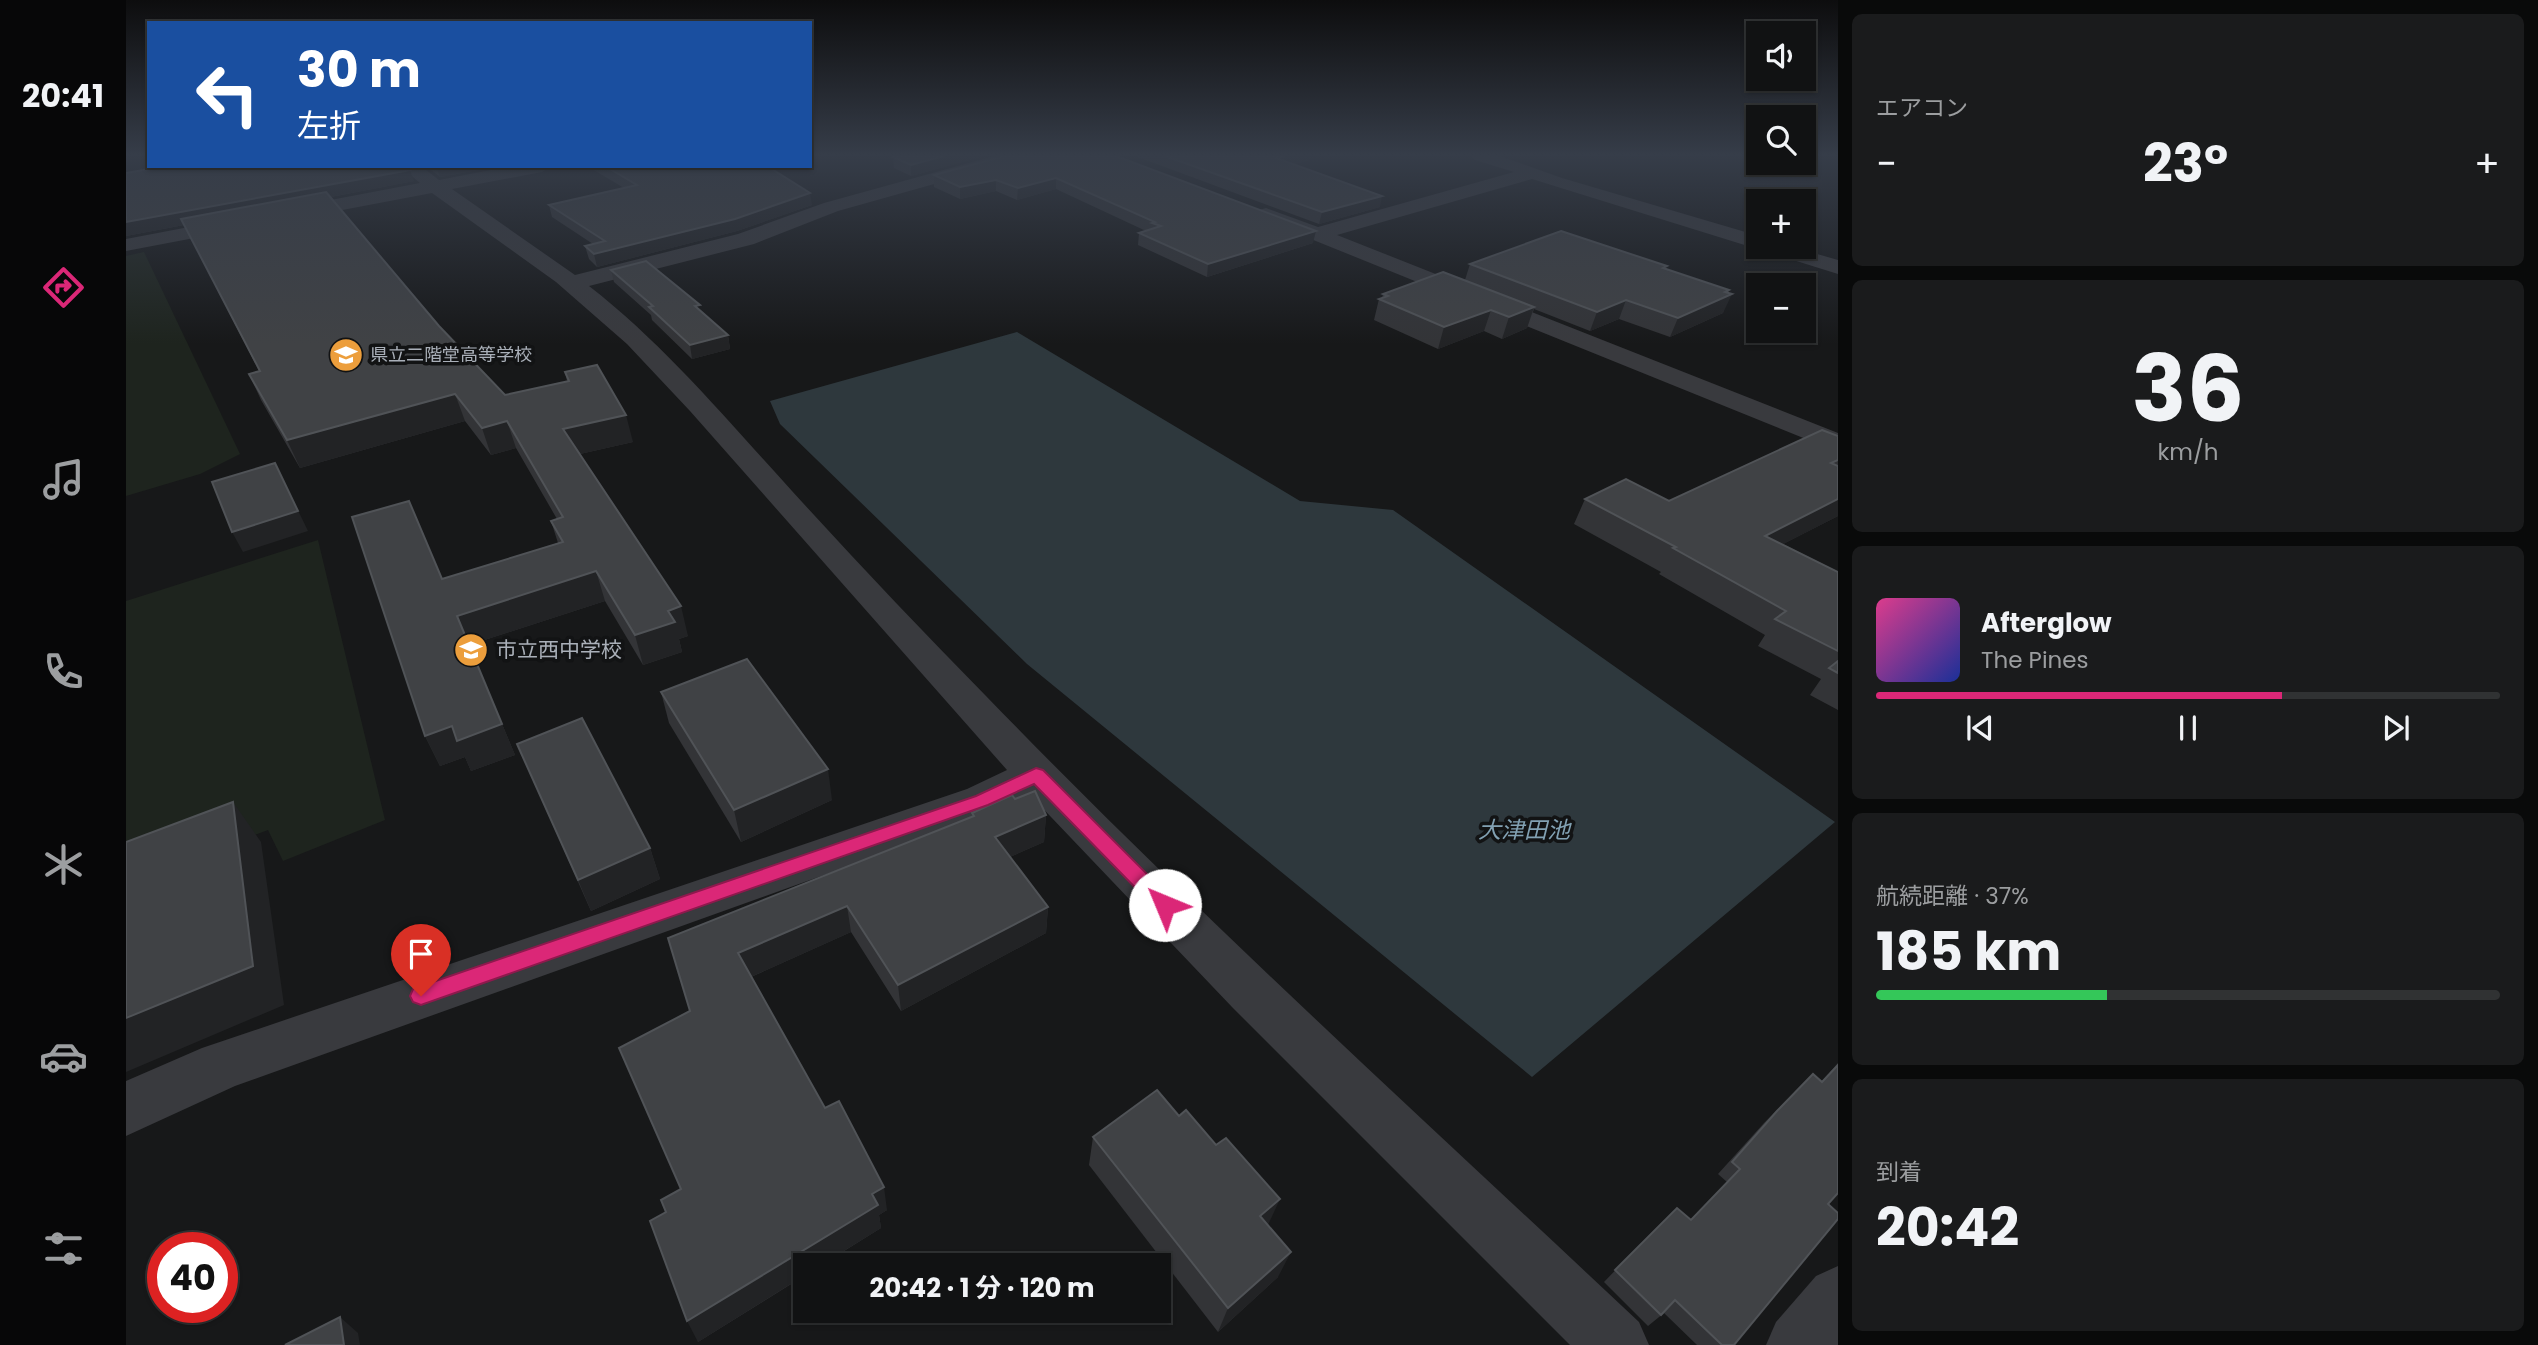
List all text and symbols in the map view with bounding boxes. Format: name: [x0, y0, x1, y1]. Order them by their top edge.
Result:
map controls: [1746, 21, 1816, 343]
button: sound: [1746, 21, 1816, 91]
text: 30 m: [297, 36, 421, 104]
icon: left: [182, 49, 273, 140]
text: 20:41: [22, 73, 104, 118]
text: エアコン: [1876, 92, 1968, 124]
text: 左折: [297, 103, 361, 148]
button: search: [1746, 105, 1816, 175]
text: 23°: [2143, 127, 2228, 200]
text: −: [1876, 137, 1897, 190]
text: +: [2474, 137, 2500, 190]
button: +: [1746, 189, 1816, 259]
icon: directions: [39, 263, 88, 312]
button: −: [1746, 273, 1816, 343]
text: 36: [2131, 325, 2245, 453]
school or university icon: 県立二階堂高等学校: [327, 336, 365, 374]
place label: 県立二階堂高等学校: [370, 342, 532, 367]
text: km/h: [2157, 436, 2219, 468]
icon: music: [39, 455, 88, 504]
text: Afterglow: [1981, 605, 2112, 641]
school or university icon: 市立西中学校: [452, 631, 490, 669]
place label: 市立西中学校: [496, 635, 622, 664]
text: The Pines: [1981, 644, 2089, 676]
icon: phone: [39, 647, 88, 696]
icon: previous: [1961, 709, 1999, 747]
icon: pause: [2169, 709, 2207, 747]
icon: next: [2377, 709, 2415, 747]
water label: 大津田池: [1478, 814, 1572, 846]
icon: climate: [39, 840, 88, 889]
position arrow: [1128, 868, 1202, 942]
text: 航続距離 · 37%: [1876, 880, 2029, 912]
text: 185 km: [1876, 915, 2061, 988]
pin: [391, 924, 451, 996]
icon: arrive: [402, 935, 440, 973]
icon: car: [39, 1032, 88, 1081]
text: 到着: [1876, 1156, 1922, 1188]
text: 20:42: [1876, 1191, 2019, 1264]
icon: filters: [39, 1224, 88, 1273]
speed limit sign: 40: [147, 1232, 238, 1323]
text: 20:42 · 1 分 · 120 m: [869, 1270, 1095, 1306]

